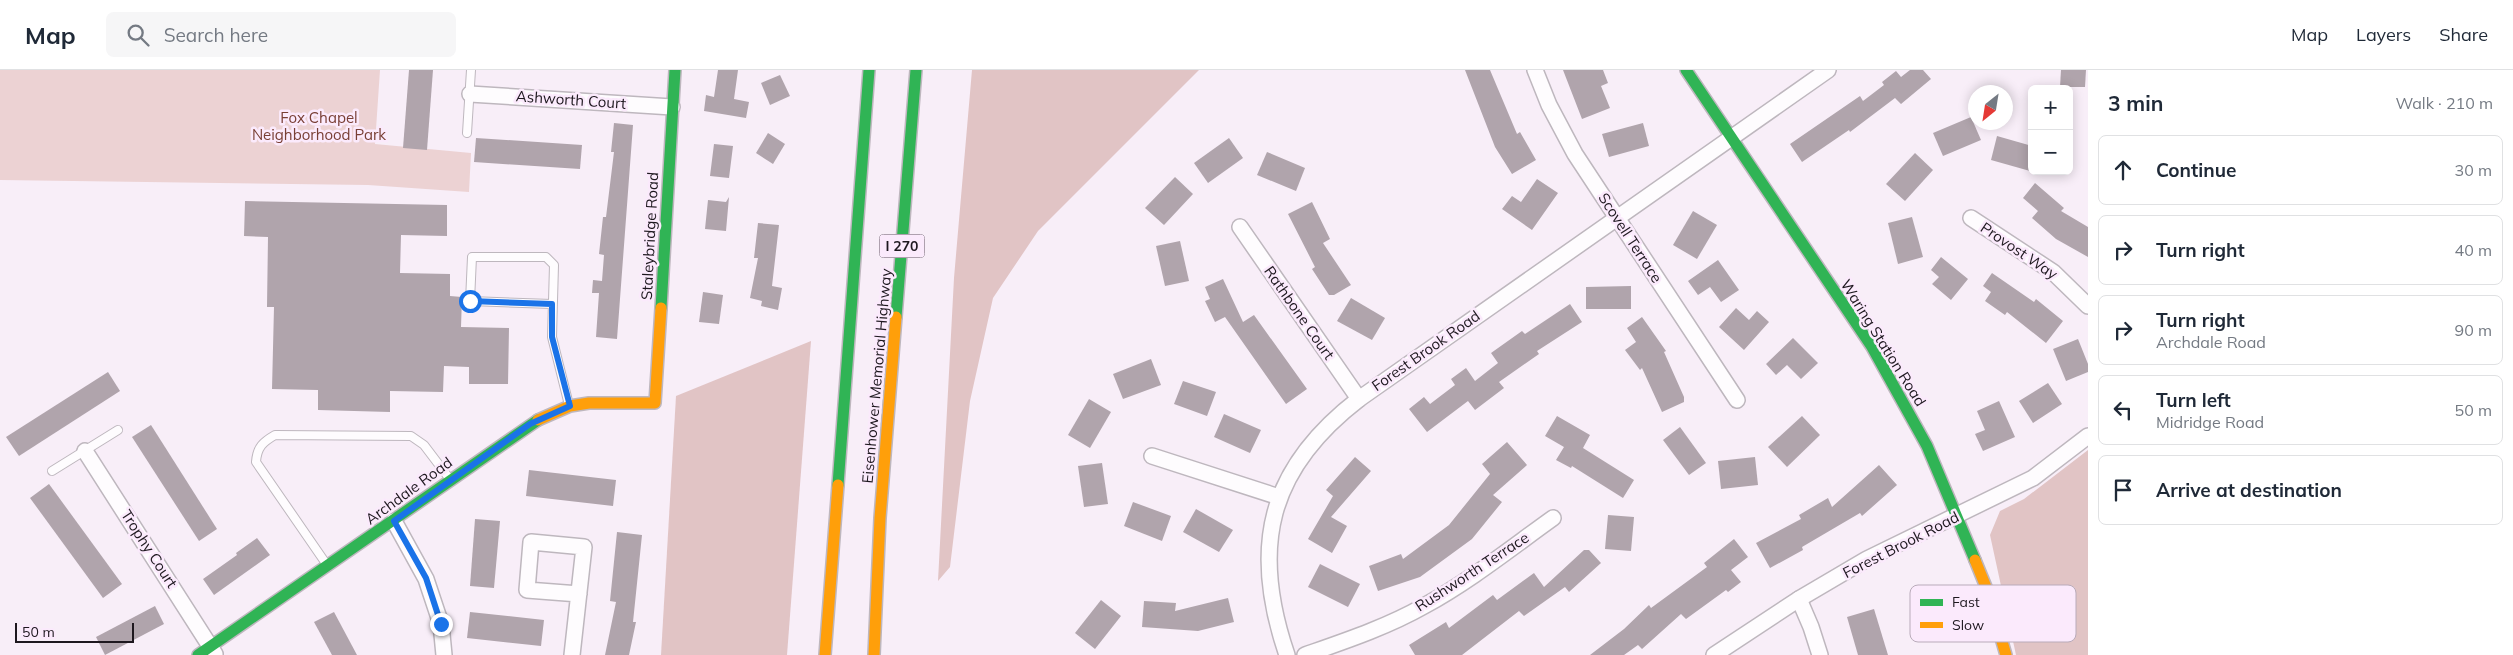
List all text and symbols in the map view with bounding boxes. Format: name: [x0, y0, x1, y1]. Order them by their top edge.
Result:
search box: [106, 12, 456, 57]
text: Map: [25, 20, 76, 50]
icon: search: [124, 21, 152, 49]
text: Search here: [164, 23, 268, 47]
text: Map: [2291, 23, 2328, 46]
text: Layers: [2356, 23, 2411, 46]
text: Share: [2439, 23, 2488, 46]
north arrow: [1968, 85, 2013, 130]
map controls: [2028, 85, 2073, 175]
button: +: [2028, 85, 2073, 130]
street label: Ashworth Court: [515, 86, 627, 113]
text: 3 min: [2108, 90, 2163, 116]
text: Walk · 210 m: [2395, 93, 2493, 113]
park label: Fox Chapel Neighborhood Park: [252, 108, 386, 144]
button: −: [2028, 130, 2073, 175]
icon: ahead: [2109, 156, 2137, 184]
text: Continue: [2156, 158, 2236, 182]
text: 30 m: [2455, 160, 2492, 180]
street label: Staleybridge Road: [637, 172, 662, 300]
street label: Scovell Terrace: [1594, 189, 1667, 286]
street label: Provost Way: [1977, 218, 2062, 283]
road number: I 270: [880, 235, 924, 258]
icon: right: [2109, 236, 2137, 264]
text: Turn right: [2156, 238, 2245, 262]
text: 40 m: [2455, 240, 2492, 260]
street label: Rathbone Court: [1260, 262, 1339, 363]
street label: Eisenhower Memorial Highway: [858, 268, 895, 484]
street label: Waring Station Road: [1837, 276, 1930, 410]
route start: [459, 290, 482, 313]
street label: Forest Brook Road: [1368, 306, 1484, 395]
text: Turn right: [2156, 308, 2245, 332]
icon: right: [2109, 316, 2137, 344]
text: 90 m: [2455, 320, 2492, 340]
text: Archdale Road: [2156, 332, 2266, 352]
text: Turn left: [2156, 388, 2231, 412]
icon: left: [2109, 396, 2137, 424]
text: 50 m: [2455, 400, 2492, 420]
text: Midridge Road: [2156, 412, 2264, 432]
street label: Archdale Road: [361, 453, 456, 529]
icon: arrive: [2109, 476, 2137, 504]
text: Arrive at destination: [2156, 478, 2342, 502]
street label: Trophy Court: [117, 506, 182, 591]
street label: Forest Brook Road: [1840, 507, 1962, 582]
street label: Rushworth Terrace: [1411, 528, 1532, 615]
legend: [1910, 585, 2076, 642]
text: Fast: [1952, 593, 1980, 611]
route end: [430, 613, 453, 636]
text: Slow: [1952, 616, 1984, 634]
scale bar: [15, 620, 134, 643]
text: 50 m: [22, 623, 55, 641]

